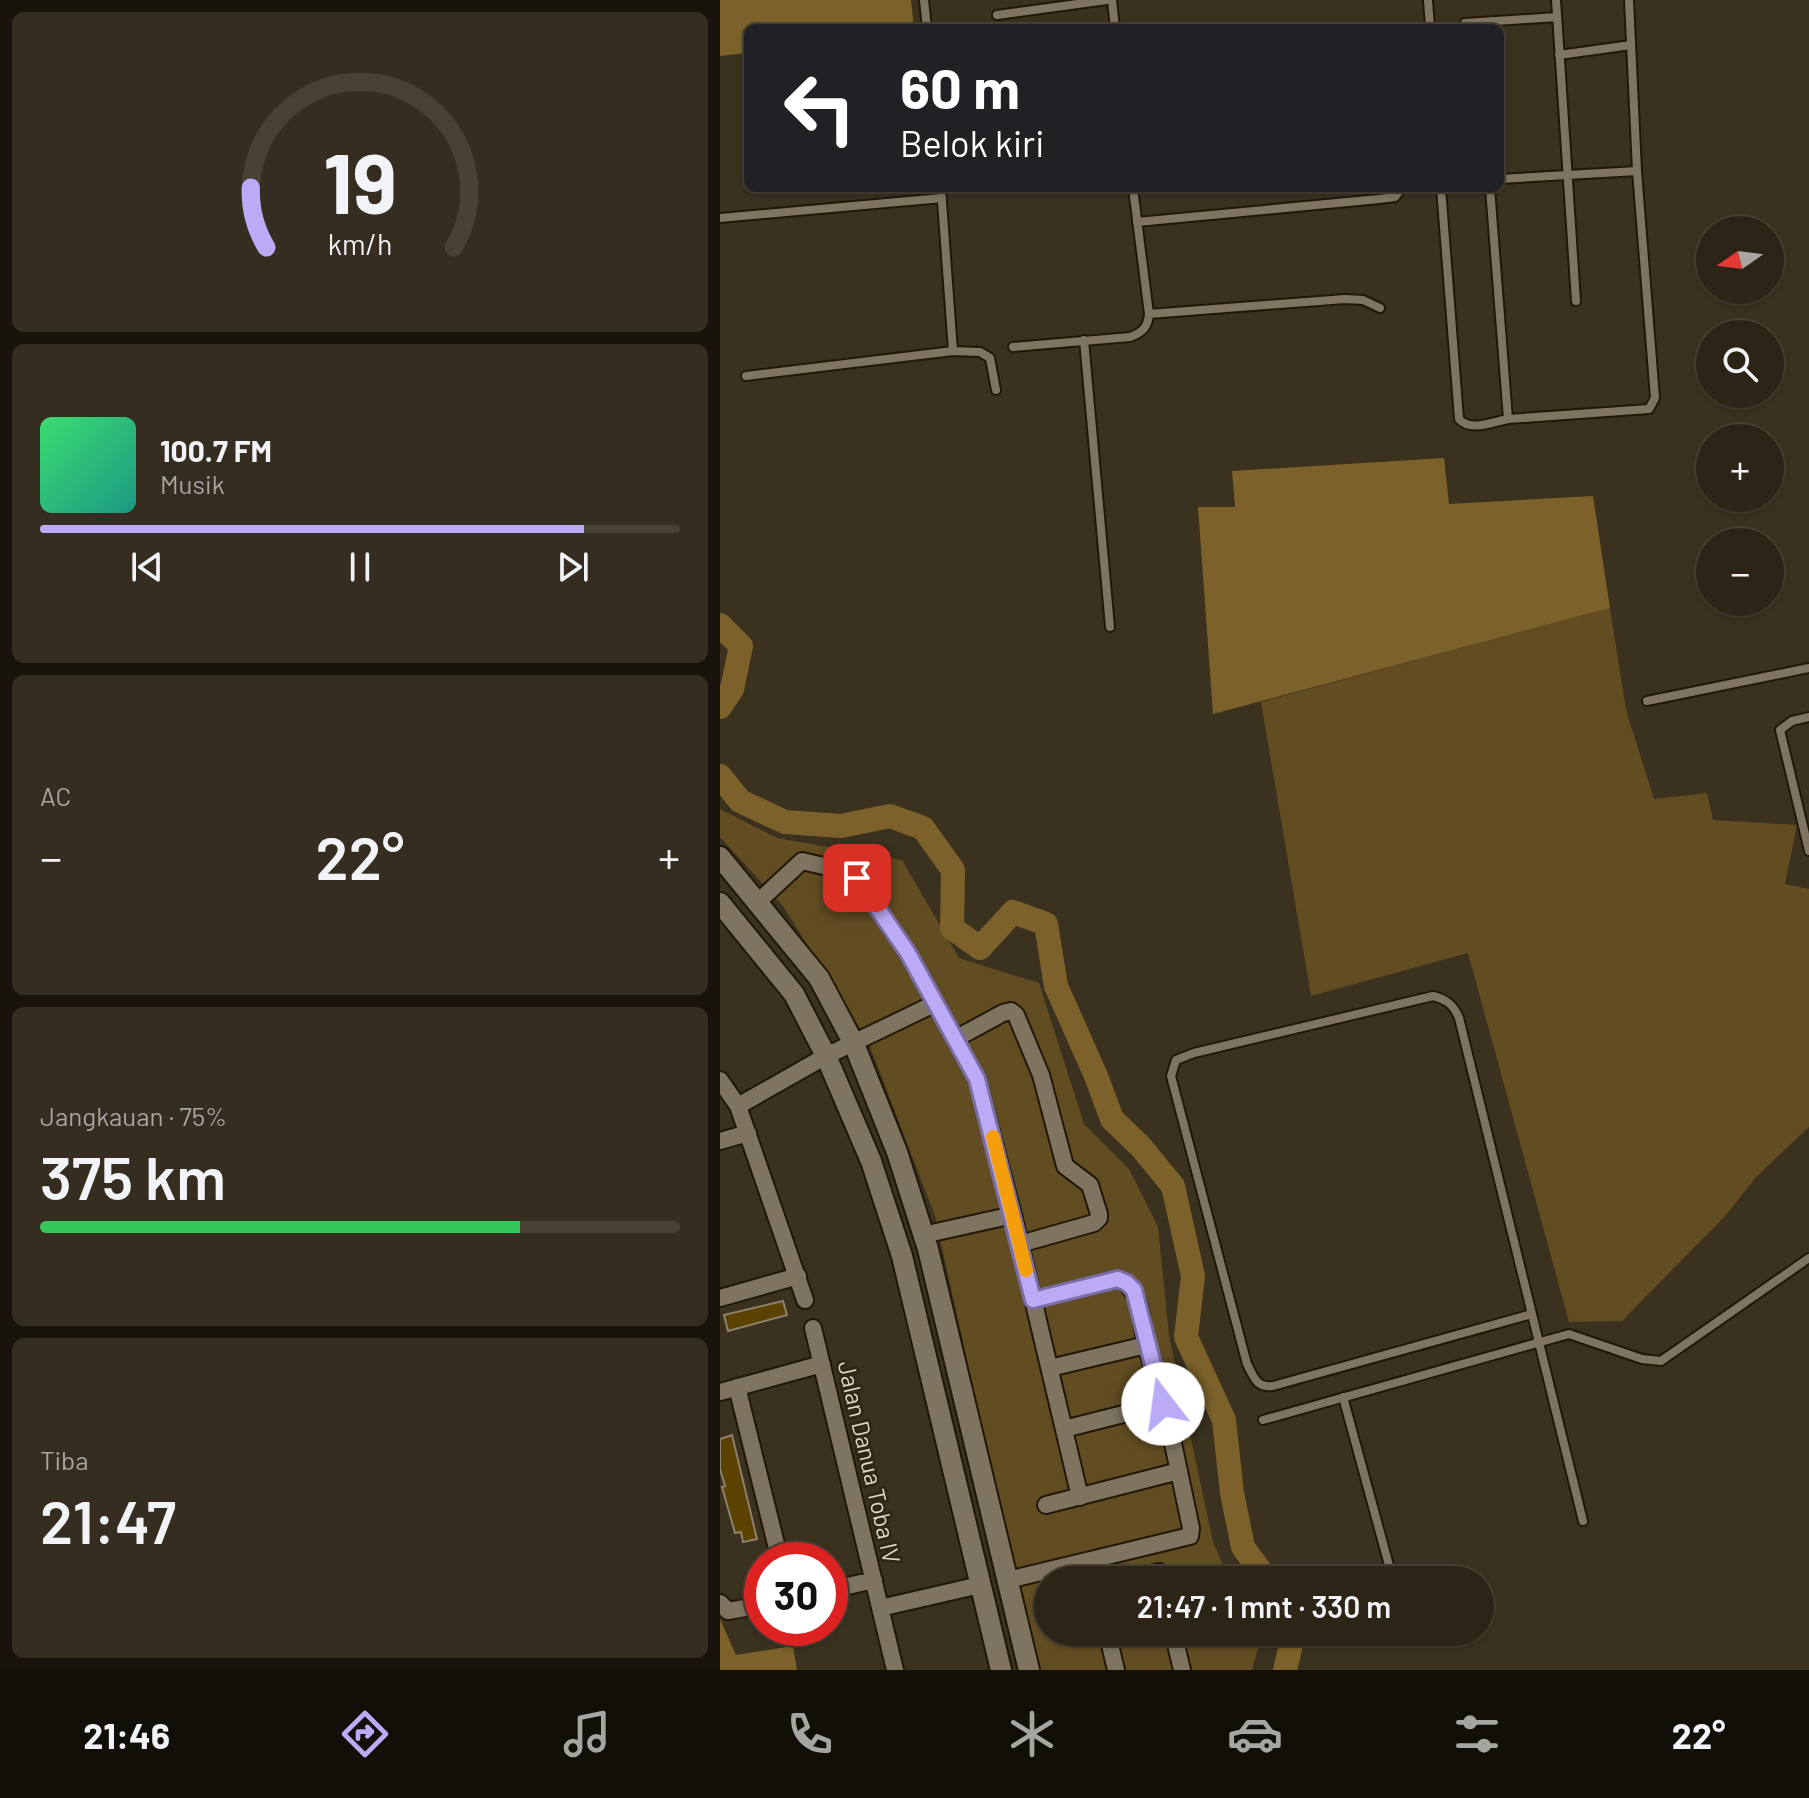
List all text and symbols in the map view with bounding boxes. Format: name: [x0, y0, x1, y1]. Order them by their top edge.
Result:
text: 60 m: [900, 53, 1020, 120]
icon: left: [768, 56, 872, 160]
text: Belok kiri: [900, 121, 1044, 164]
text: 19: [323, 130, 397, 230]
north arrow: [1696, 216, 1784, 304]
map controls: [1696, 216, 1784, 616]
text: km/h: [328, 226, 392, 261]
button: search: [1696, 320, 1784, 408]
button: +: [1696, 424, 1784, 512]
text: 100.7 FM: [160, 432, 272, 468]
text: Musik: [160, 468, 225, 499]
button: −: [1696, 528, 1784, 616]
icon: previous: [125, 545, 169, 589]
icon: pause: [338, 545, 382, 589]
icon: next: [551, 545, 595, 589]
text: AC: [40, 780, 71, 811]
text: 22°: [316, 820, 404, 892]
text: −: [40, 830, 62, 883]
text: +: [658, 830, 680, 883]
pin: [823, 844, 891, 912]
icon: arrive: [835, 856, 879, 900]
text: Jangkauan · 75%: [40, 1100, 227, 1131]
text: 375 km: [40, 1140, 226, 1212]
street label: Jalan Danua Toba IV: [833, 1358, 907, 1566]
position arrow: [1121, 1362, 1205, 1446]
text: Tiba: [40, 1444, 89, 1475]
text: 21:47: [40, 1484, 176, 1556]
speed limit sign: 30: [744, 1542, 848, 1646]
text: 21:47 · 1 mnt · 330 m: [1137, 1588, 1391, 1624]
icon: directions: [337, 1706, 393, 1762]
icon: music: [559, 1706, 615, 1762]
icon: phone: [782, 1706, 838, 1762]
icon: climate: [1004, 1706, 1060, 1762]
icon: car: [1227, 1706, 1283, 1762]
icon: filters: [1449, 1706, 1505, 1762]
text: 21:46: [83, 1713, 170, 1756]
text: 22°: [1672, 1713, 1726, 1756]

